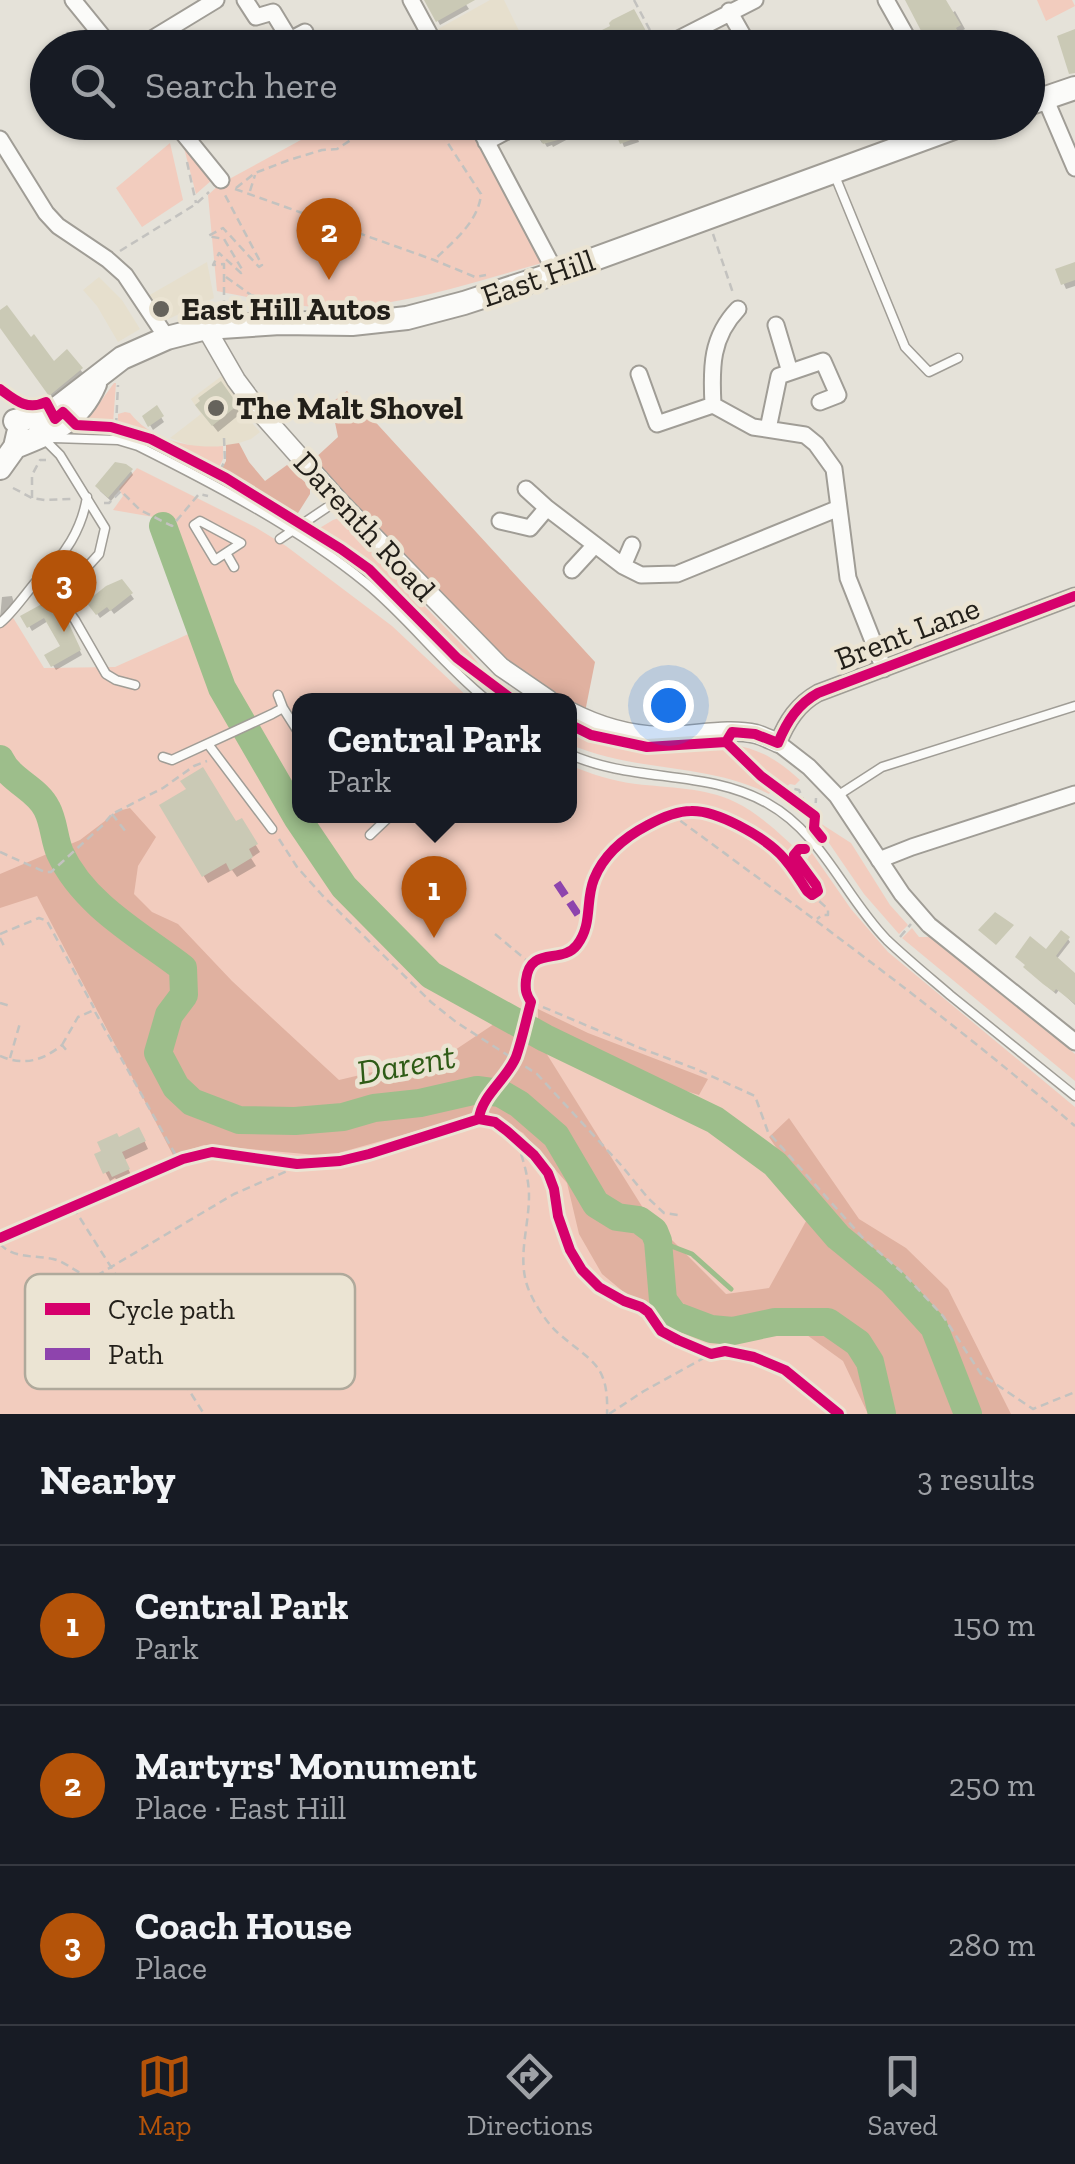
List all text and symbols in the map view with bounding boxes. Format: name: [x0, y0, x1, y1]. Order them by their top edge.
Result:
search box: [30, 30, 1045, 140]
icon: search: [65, 58, 120, 113]
text: Search here: [145, 62, 337, 108]
pin: 2: [296, 198, 362, 280]
street label: East Hill: [476, 241, 600, 315]
place label: East Hill Autos: [181, 290, 391, 328]
marker: East Hill Autos: [150, 298, 172, 320]
place label: The Malt Shovel: [236, 389, 463, 427]
marker: The Malt Shovel: [205, 397, 227, 419]
street label: Darenth Road: [286, 443, 444, 609]
pin: 3: [32, 550, 96, 632]
street label: Brent Lane: [829, 588, 985, 678]
your location: [643, 680, 694, 731]
popup: [292, 693, 577, 823]
text: Central Park: [328, 716, 541, 762]
text: Park: [328, 762, 391, 800]
pin: 1: [402, 856, 466, 938]
water label: Darent: [354, 1035, 458, 1093]
legend: [25, 1274, 355, 1389]
text: Cycle path: [108, 1293, 235, 1326]
text: Path: [108, 1338, 164, 1371]
text: Nearby: [40, 1454, 176, 1505]
text: 3 results: [917, 1460, 1035, 1498]
text: Central Park: [135, 1583, 349, 1629]
text: 1: [66, 1606, 79, 1644]
text: 150 m: [953, 1606, 1035, 1644]
text: Park: [135, 1629, 199, 1667]
text: Martyrs' Monument: [135, 1743, 477, 1789]
text: 2: [64, 1766, 81, 1804]
text: 250 m: [949, 1766, 1035, 1804]
text: Place · East Hill: [135, 1789, 346, 1827]
text: Coach House: [135, 1903, 352, 1949]
text: 3: [64, 1926, 81, 1964]
text: 280 m: [948, 1926, 1035, 1964]
text: Place: [135, 1949, 207, 1987]
tab: Map: [137, 2049, 192, 2142]
tab: Directions: [467, 2049, 593, 2142]
tab: Saved: [868, 2049, 938, 2142]

